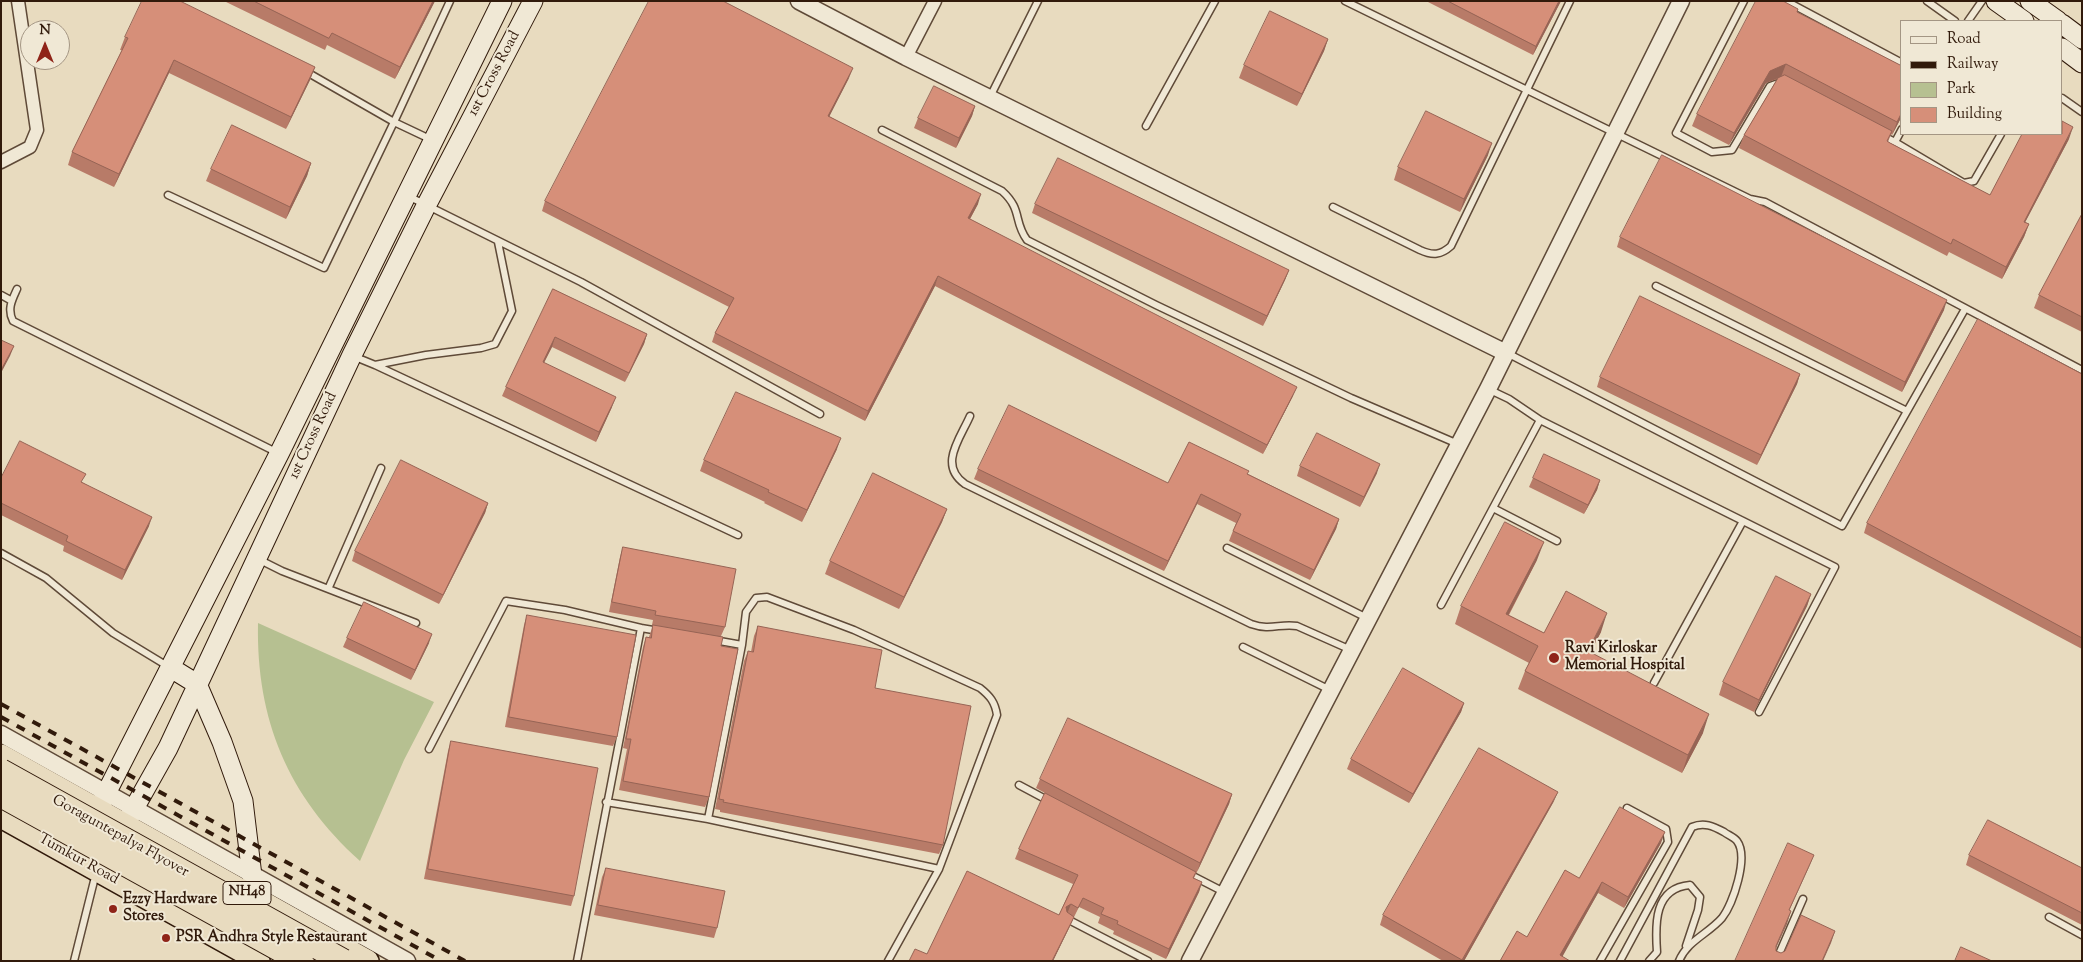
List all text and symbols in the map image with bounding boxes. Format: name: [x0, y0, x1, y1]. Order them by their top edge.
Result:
north arrow: [20, 20, 70, 70]
legend: [1900, 20, 2063, 135]
text: N: [39, 21, 51, 41]
street label: 1st Cross Road: [465, 28, 525, 120]
text: Road: [1947, 29, 1981, 50]
text: Railway: [1947, 54, 1998, 75]
text: Park: [1947, 79, 1976, 100]
text: Building: [1947, 104, 2002, 125]
street label: 1st Cross Road: [286, 390, 342, 482]
place label: Ravi Kirloskar Memorial Hospital: [1565, 640, 1685, 675]
marker: Ravi Kirloskar Memorial Hospital: [1547, 651, 1561, 665]
street label: Goraguntepalya Flyover: [48, 792, 192, 882]
street label: Tumkur Road: [35, 830, 121, 890]
road number: NH48: [223, 881, 271, 904]
place label: Ezzy Hardware Stores: [123, 891, 217, 926]
marker: Ezzy Hardware Stores: [107, 903, 119, 915]
place label: PSR Andhra Style Restaurant: [176, 929, 367, 947]
marker: PSR Andhra Style Restaurant: [160, 932, 172, 944]

